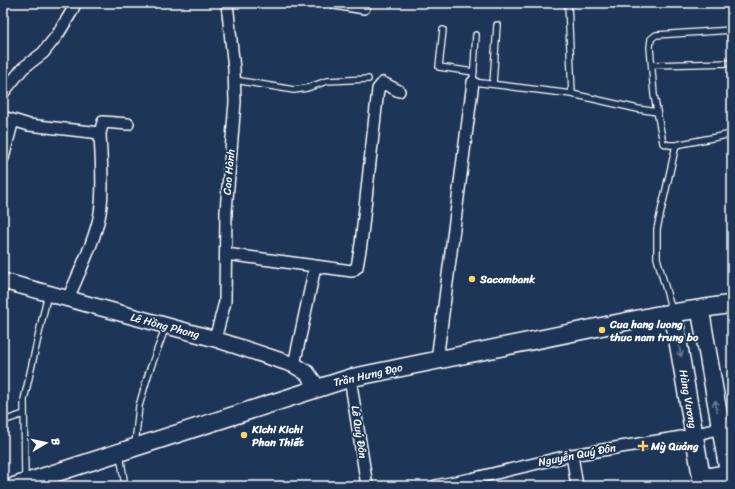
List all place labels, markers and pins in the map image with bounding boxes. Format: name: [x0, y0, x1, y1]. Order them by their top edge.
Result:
place label: Sacombank: [479, 270, 535, 289]
marker: Sacombank: [467, 274, 477, 284]
place label: Cua hang luong thuc nam trung bo: [609, 315, 699, 347]
marker: Cua hang luong thuc nam trung bo: [597, 325, 607, 335]
place label: Kichi Kichi Phan Thiết: [251, 420, 304, 452]
marker: Kichi Kichi Phan Thiết: [239, 430, 249, 440]
place label: Mỳ Quảng: [650, 437, 699, 456]
marker: Mỳ Quảng: [638, 441, 648, 451]

